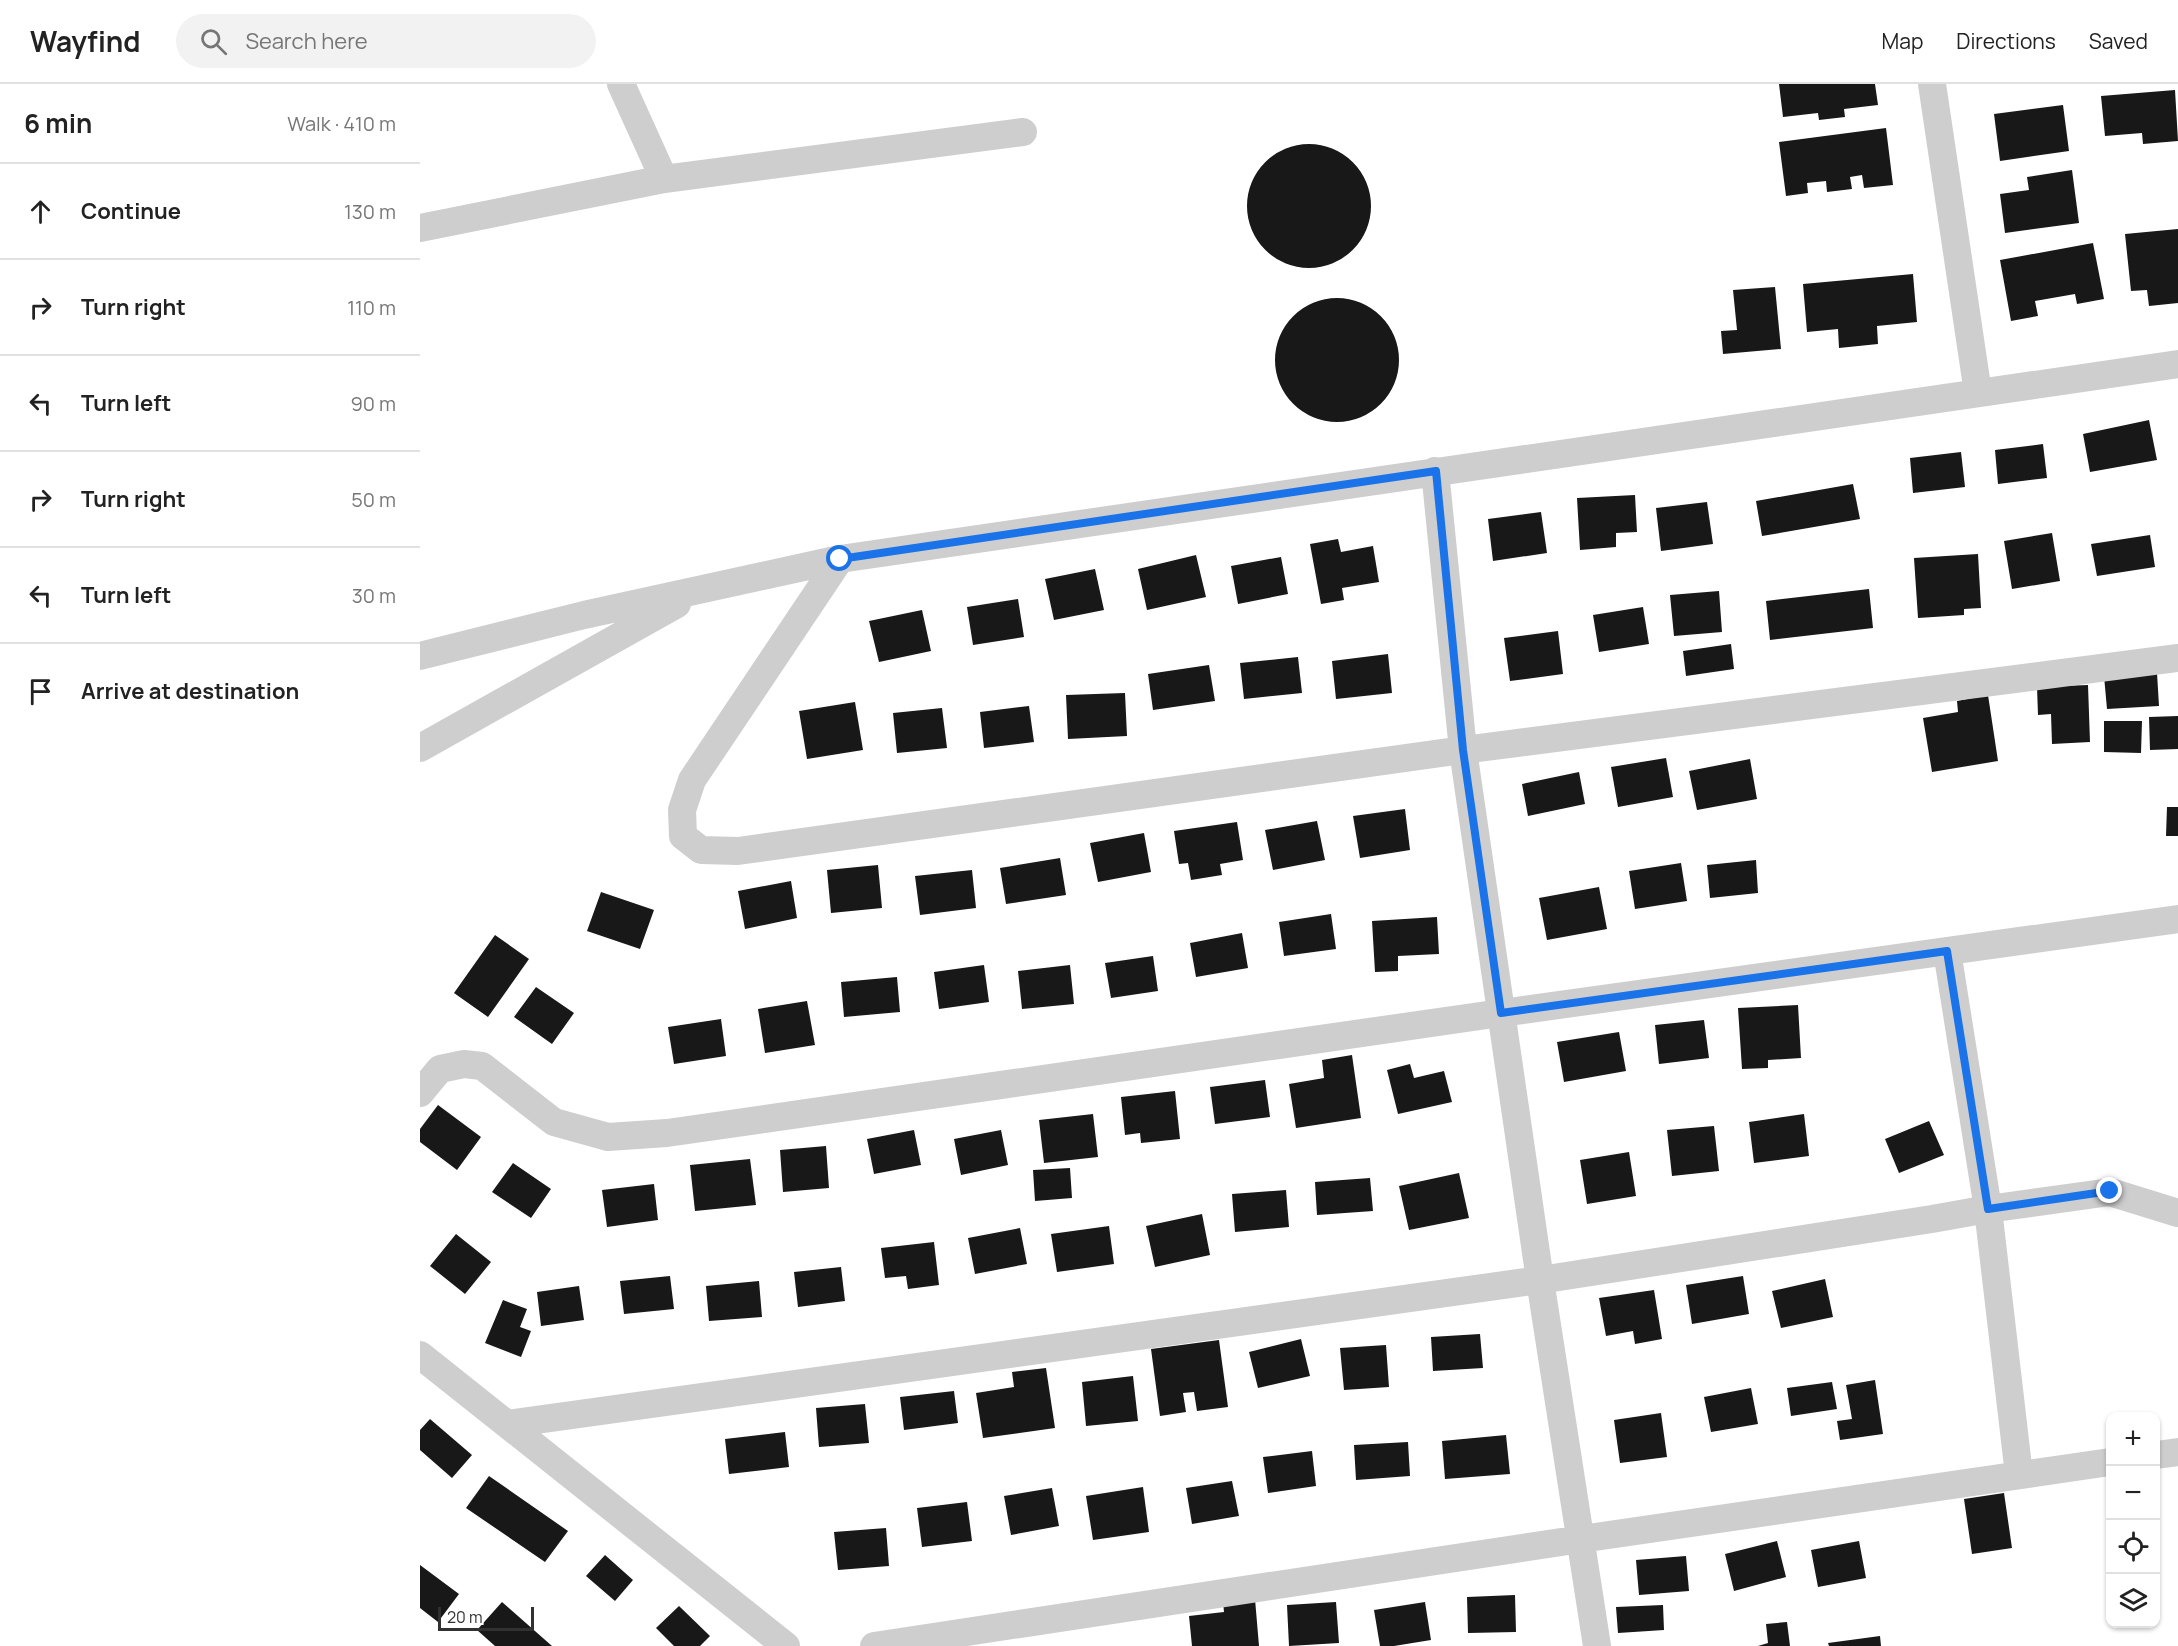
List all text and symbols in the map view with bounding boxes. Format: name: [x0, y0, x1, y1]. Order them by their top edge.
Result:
search box: [176, 14, 596, 68]
text: Wayfind: [30, 22, 140, 60]
icon: search: [197, 25, 230, 58]
text: Search here: [245, 26, 368, 56]
text: Map: [1882, 27, 1923, 55]
text: Directions: [1956, 27, 2056, 55]
text: Saved: [2089, 27, 2148, 55]
text: 6 min: [24, 105, 92, 141]
text: Walk · 410 m: [287, 110, 396, 137]
icon: ahead: [24, 195, 57, 228]
text: Continue: [81, 196, 181, 226]
text: 130 m: [344, 198, 396, 225]
icon: right: [24, 291, 57, 324]
text: Turn right: [81, 292, 186, 322]
text: 110 m: [347, 294, 396, 321]
icon: left: [24, 387, 57, 420]
text: Turn left: [81, 388, 171, 418]
text: 90 m: [350, 390, 396, 417]
icon: right: [24, 483, 57, 516]
text: Turn right: [81, 484, 186, 514]
text: 50 m: [351, 486, 396, 513]
route start: [826, 545, 852, 571]
icon: left: [24, 579, 57, 612]
text: Turn left: [81, 580, 171, 610]
text: 30 m: [352, 582, 396, 609]
icon: arrive: [24, 675, 57, 708]
text: Arrive at destination: [81, 676, 299, 706]
route end: [2096, 1177, 2122, 1203]
map controls: [2106, 1412, 2160, 1628]
button: +: [2106, 1412, 2160, 1466]
button: −: [2106, 1466, 2160, 1520]
button: locate: [2106, 1520, 2160, 1574]
button: layers: [2106, 1574, 2160, 1628]
scale bar: [438, 1604, 534, 1632]
text: 20 m: [447, 1606, 483, 1628]

